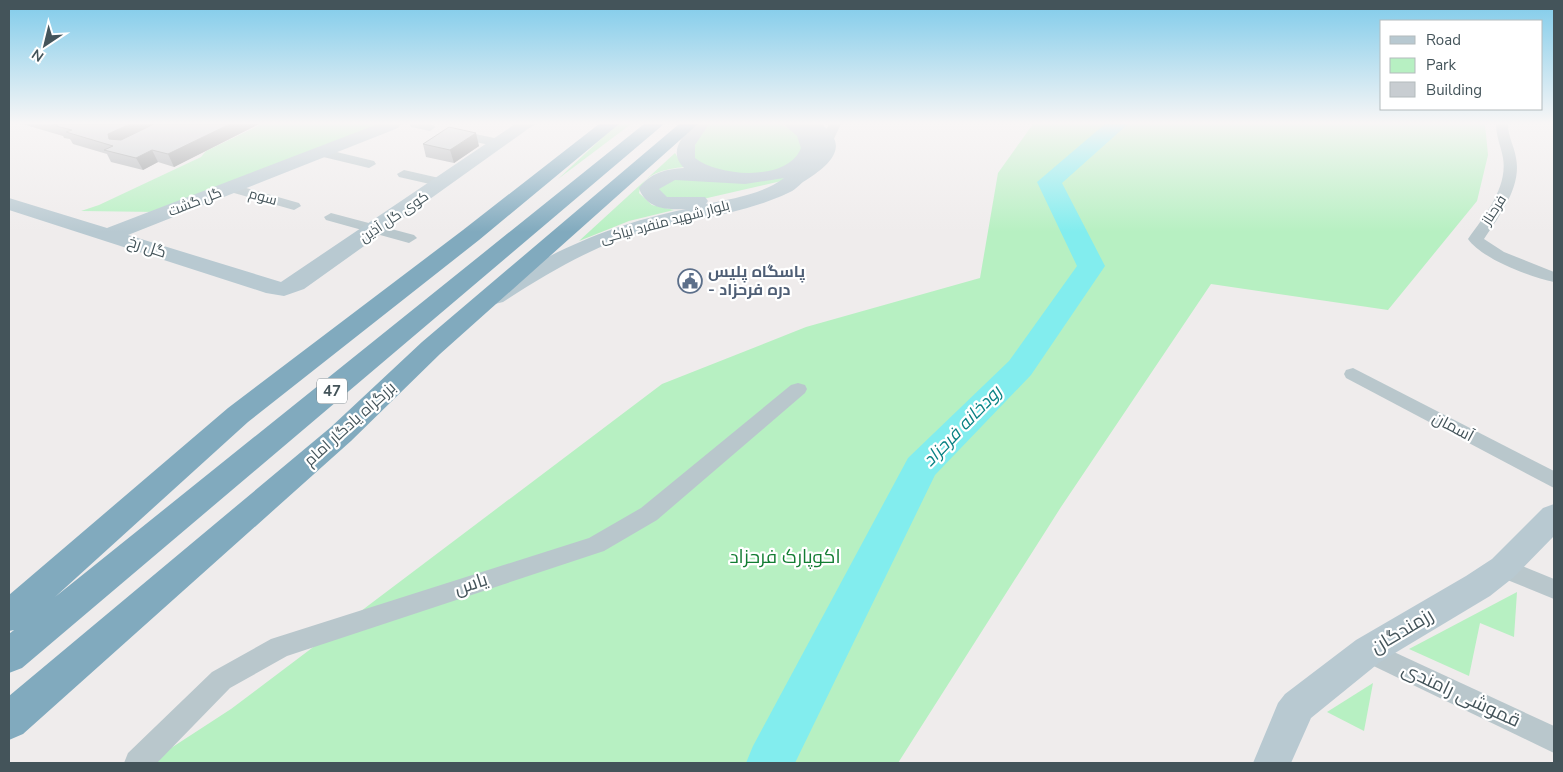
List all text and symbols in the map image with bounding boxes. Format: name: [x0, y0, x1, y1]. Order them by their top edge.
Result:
north arrow: [20, 20, 70, 70]
legend: [1380, 20, 1543, 110]
text: Road: [1426, 30, 1461, 50]
text: N: [28, 44, 48, 66]
text: Park: [1426, 55, 1456, 75]
text: Building: [1426, 80, 1482, 100]
street label: گل گشت: [166, 183, 224, 221]
street label: سوم: [247, 184, 279, 210]
street label: کوی گل آذین: [356, 187, 432, 247]
street label: فرحناز: [1477, 191, 1511, 230]
street label: بلوار شهید منفرد نیاکی: [598, 196, 732, 248]
street label: گل رخ: [125, 230, 169, 264]
place label: پاسگاه پلیس - دره فرحزاد: [708, 261, 805, 301]
public building icon: پاسگاه پلیس - دره فرحزاد: [677, 268, 703, 294]
street label: بزرگراه یادگار امام: [299, 377, 401, 471]
road number: 47: [317, 378, 347, 404]
water label: رودخانه فرحزاد: [917, 379, 1007, 472]
street label: آسمان: [1429, 407, 1478, 447]
park label: اکوپارک فرحزاد: [729, 544, 841, 570]
street label: یاس: [451, 566, 491, 602]
street label: رزمندگان: [1366, 602, 1438, 660]
street label: قموشی رامندی: [1398, 656, 1524, 734]

